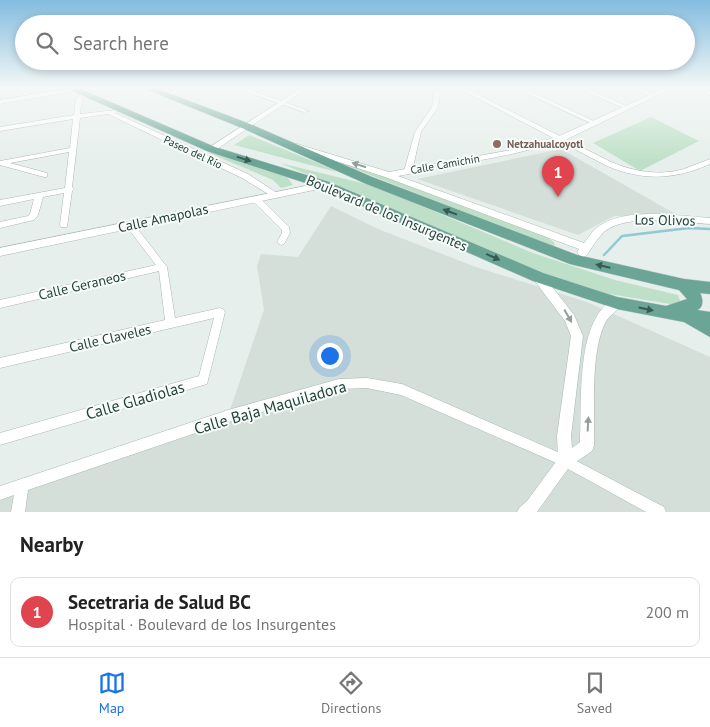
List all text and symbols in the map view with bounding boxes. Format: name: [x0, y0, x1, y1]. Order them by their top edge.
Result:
search box: [15, 15, 695, 70]
icon: search: [33, 29, 61, 57]
text: Search here: [73, 31, 169, 55]
street label: Paseo del Río: [161, 132, 225, 172]
place label: Netzahualcoyotl: [507, 137, 584, 151]
marker: Netzahualcoyotl: [491, 138, 503, 150]
street label: Calle Camichín: [409, 151, 481, 177]
one-way arrow: [237, 156, 252, 164]
pin: 1: [542, 156, 574, 197]
one-way arrow: [351, 161, 366, 169]
street label: Boulevard de los Insurgentes: [304, 171, 470, 255]
street label: Calle Amapolas: [116, 200, 210, 236]
one-way arrow: [443, 207, 457, 215]
street label: Los Olivos: [634, 210, 696, 230]
one-way arrow: [486, 254, 500, 262]
one-way arrow: [595, 262, 610, 270]
street label: Calle Geraneos: [37, 266, 128, 304]
one-way arrow: [639, 305, 655, 313]
one-way arrow: [563, 309, 572, 323]
street label: Calle Claveles: [67, 320, 153, 356]
your location: [317, 343, 343, 369]
street label: Calle Gladiolas: [83, 376, 187, 424]
street label: Calle Baja Maquiladora: [192, 376, 348, 438]
one-way arrow: [585, 416, 593, 432]
text: Nearby: [20, 531, 83, 558]
text: Secetraria de Salud BC: [68, 590, 251, 614]
text: 1: [32, 602, 42, 622]
text: 200 m: [646, 602, 689, 622]
text: Hospital · Boulevard de los Insurgentes: [68, 614, 336, 634]
tab: Map: [98, 669, 126, 717]
tab: Directions: [321, 669, 381, 717]
tab: Saved: [577, 669, 612, 717]

